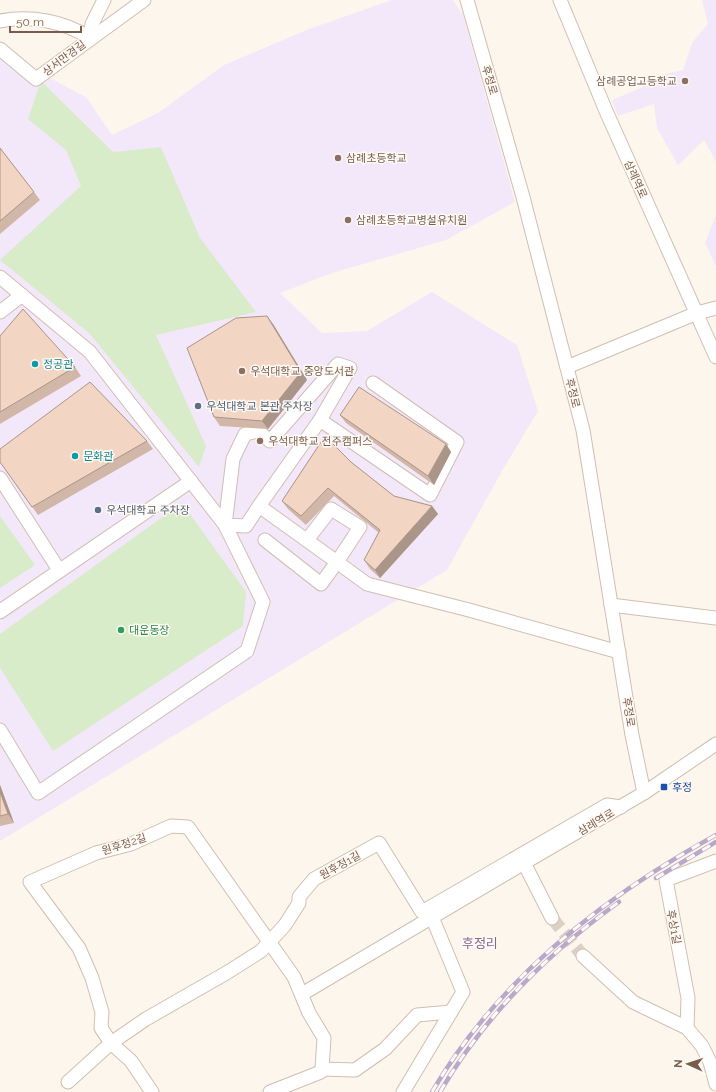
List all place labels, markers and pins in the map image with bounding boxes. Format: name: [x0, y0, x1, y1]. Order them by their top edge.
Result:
place label: 삼례공업고등학교: [596, 75, 677, 88]
marker: 삼례공업고등학교: [680, 76, 690, 86]
place label: 삼례초등학교: [346, 152, 407, 165]
marker: 삼례초등학교: [333, 153, 343, 163]
place label: 삼례초등학교병설유치원: [356, 214, 467, 227]
marker: 삼례초등학교병설유치원: [343, 215, 353, 225]
place label: 정공관: [43, 358, 73, 371]
marker: 정공관: [30, 359, 40, 369]
place label: 우석대학교 중앙도서관: [250, 365, 354, 378]
marker: 우석대학교 중앙도서관: [237, 366, 247, 376]
place label: 우석대학교 본관 주차장: [206, 400, 313, 413]
marker: 우석대학교 본관 주차장: [193, 401, 203, 411]
place label: 우석대학교 전주캠퍼스: [268, 435, 372, 448]
marker: 우석대학교 전주캠퍼스: [255, 436, 265, 446]
place label: 문화관: [83, 450, 113, 463]
marker: 문화관: [70, 451, 80, 461]
place label: 우석대학교 주차장: [106, 504, 190, 517]
marker: 우석대학교 주차장: [93, 505, 103, 515]
place label: 대운동장: [129, 624, 169, 637]
marker: 대운동장: [116, 625, 126, 635]
place label: 후정: [672, 781, 692, 794]
marker: 후정: [659, 782, 669, 792]

